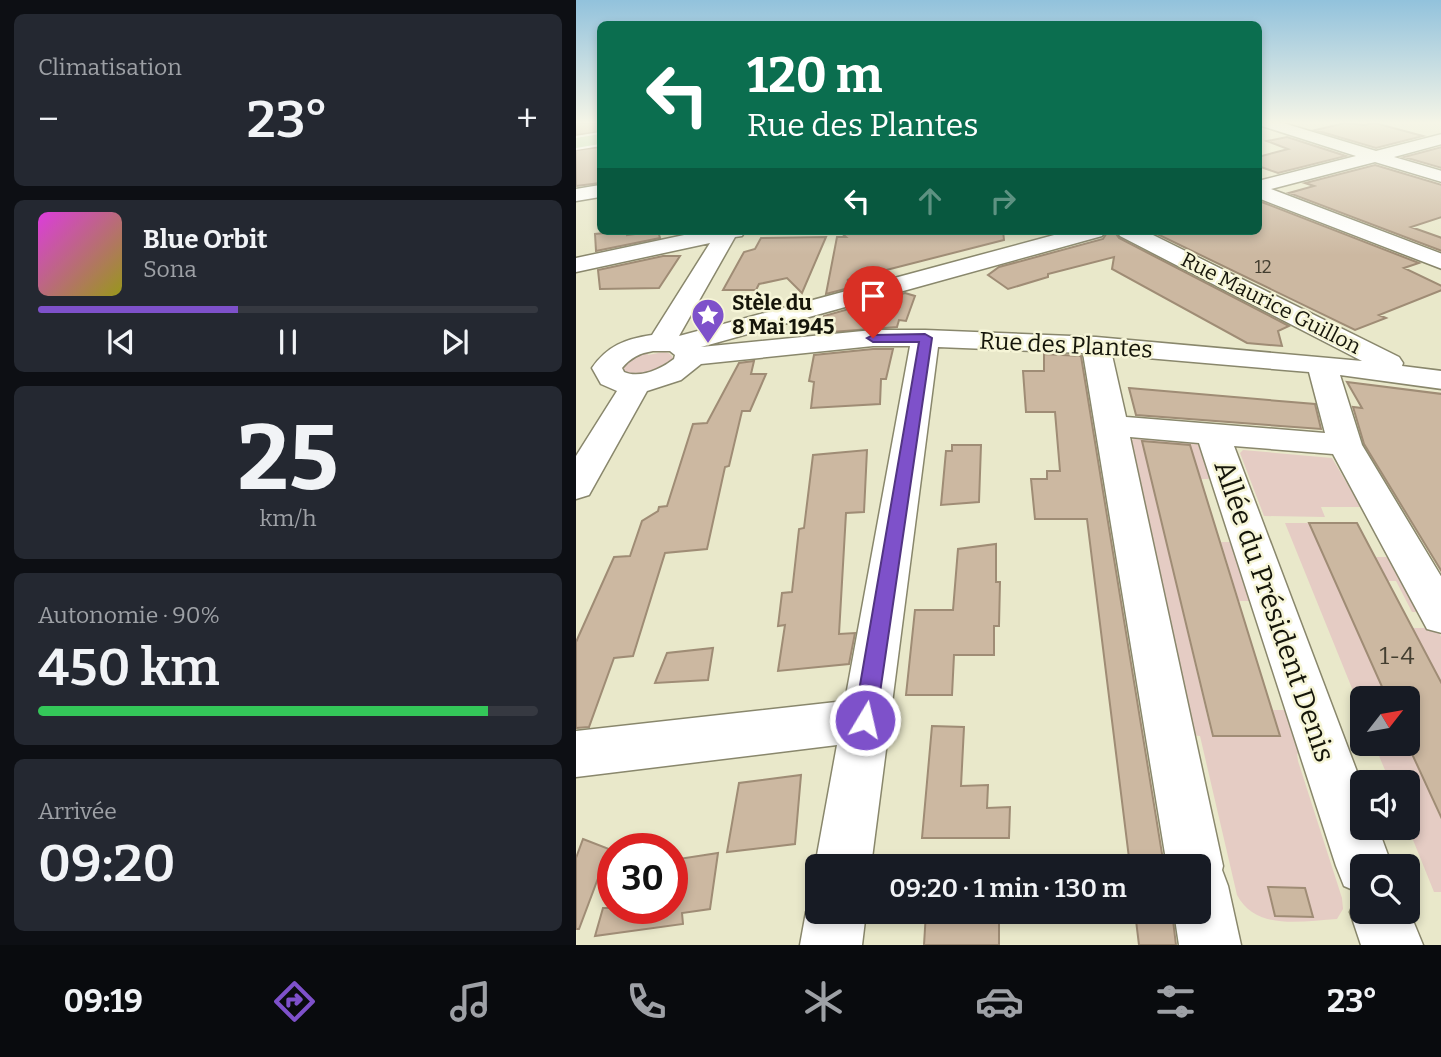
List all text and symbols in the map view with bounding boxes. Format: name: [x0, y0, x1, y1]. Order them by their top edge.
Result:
text: 120 m: [747, 46, 882, 105]
icon: left: [632, 49, 723, 140]
text: Climatisation: [38, 53, 182, 81]
text: 23°: [247, 88, 329, 151]
text: −: [38, 96, 59, 142]
text: +: [516, 96, 538, 142]
text: Rue des Plantes: [747, 106, 979, 144]
icon: left: [838, 182, 876, 220]
icon: ahead: [911, 182, 949, 220]
icon: right: [984, 182, 1022, 220]
text: Blue Orbit: [143, 224, 267, 255]
street label: Rue Maurice Guillon: [1177, 246, 1365, 360]
text: Sona: [143, 255, 197, 283]
house number: 12: [1254, 256, 1272, 278]
pin: [843, 266, 903, 338]
icon: arrive: [854, 277, 892, 315]
place label: Stèle du 8 Mai 1945: [732, 290, 834, 340]
place icon: Stèle du 8 Mai 1945: [689, 296, 727, 345]
icon: previous: [102, 323, 140, 361]
icon: pause: [269, 323, 307, 361]
icon: next: [436, 323, 474, 361]
street label: Rue des Plantes: [979, 326, 1153, 364]
text: 25: [237, 404, 339, 513]
street label: Allée du Président Denis: [1207, 456, 1342, 766]
text: km/h: [260, 504, 316, 532]
text: Autonomie · 90%: [38, 601, 220, 629]
text: 450 km: [38, 636, 220, 699]
house number: 1-4: [1380, 642, 1414, 670]
position arrow: [828, 683, 902, 757]
north arrow: [1350, 686, 1420, 756]
map controls: [1350, 686, 1420, 924]
button: sound: [1350, 770, 1420, 840]
text: Arrivée: [38, 797, 117, 825]
text: 09:20: [38, 832, 176, 895]
speed limit sign: 30: [597, 833, 688, 924]
button: search: [1350, 854, 1420, 924]
text: 09:20 · 1 min · 130 m: [889, 873, 1127, 904]
icon: directions: [270, 977, 319, 1026]
icon: music: [446, 977, 495, 1026]
icon: phone: [622, 977, 671, 1026]
icon: climate: [799, 977, 848, 1026]
icon: car: [975, 977, 1024, 1026]
icon: filters: [1151, 977, 1200, 1026]
text: 09:19: [64, 982, 143, 1020]
text: 23°: [1327, 982, 1377, 1020]

